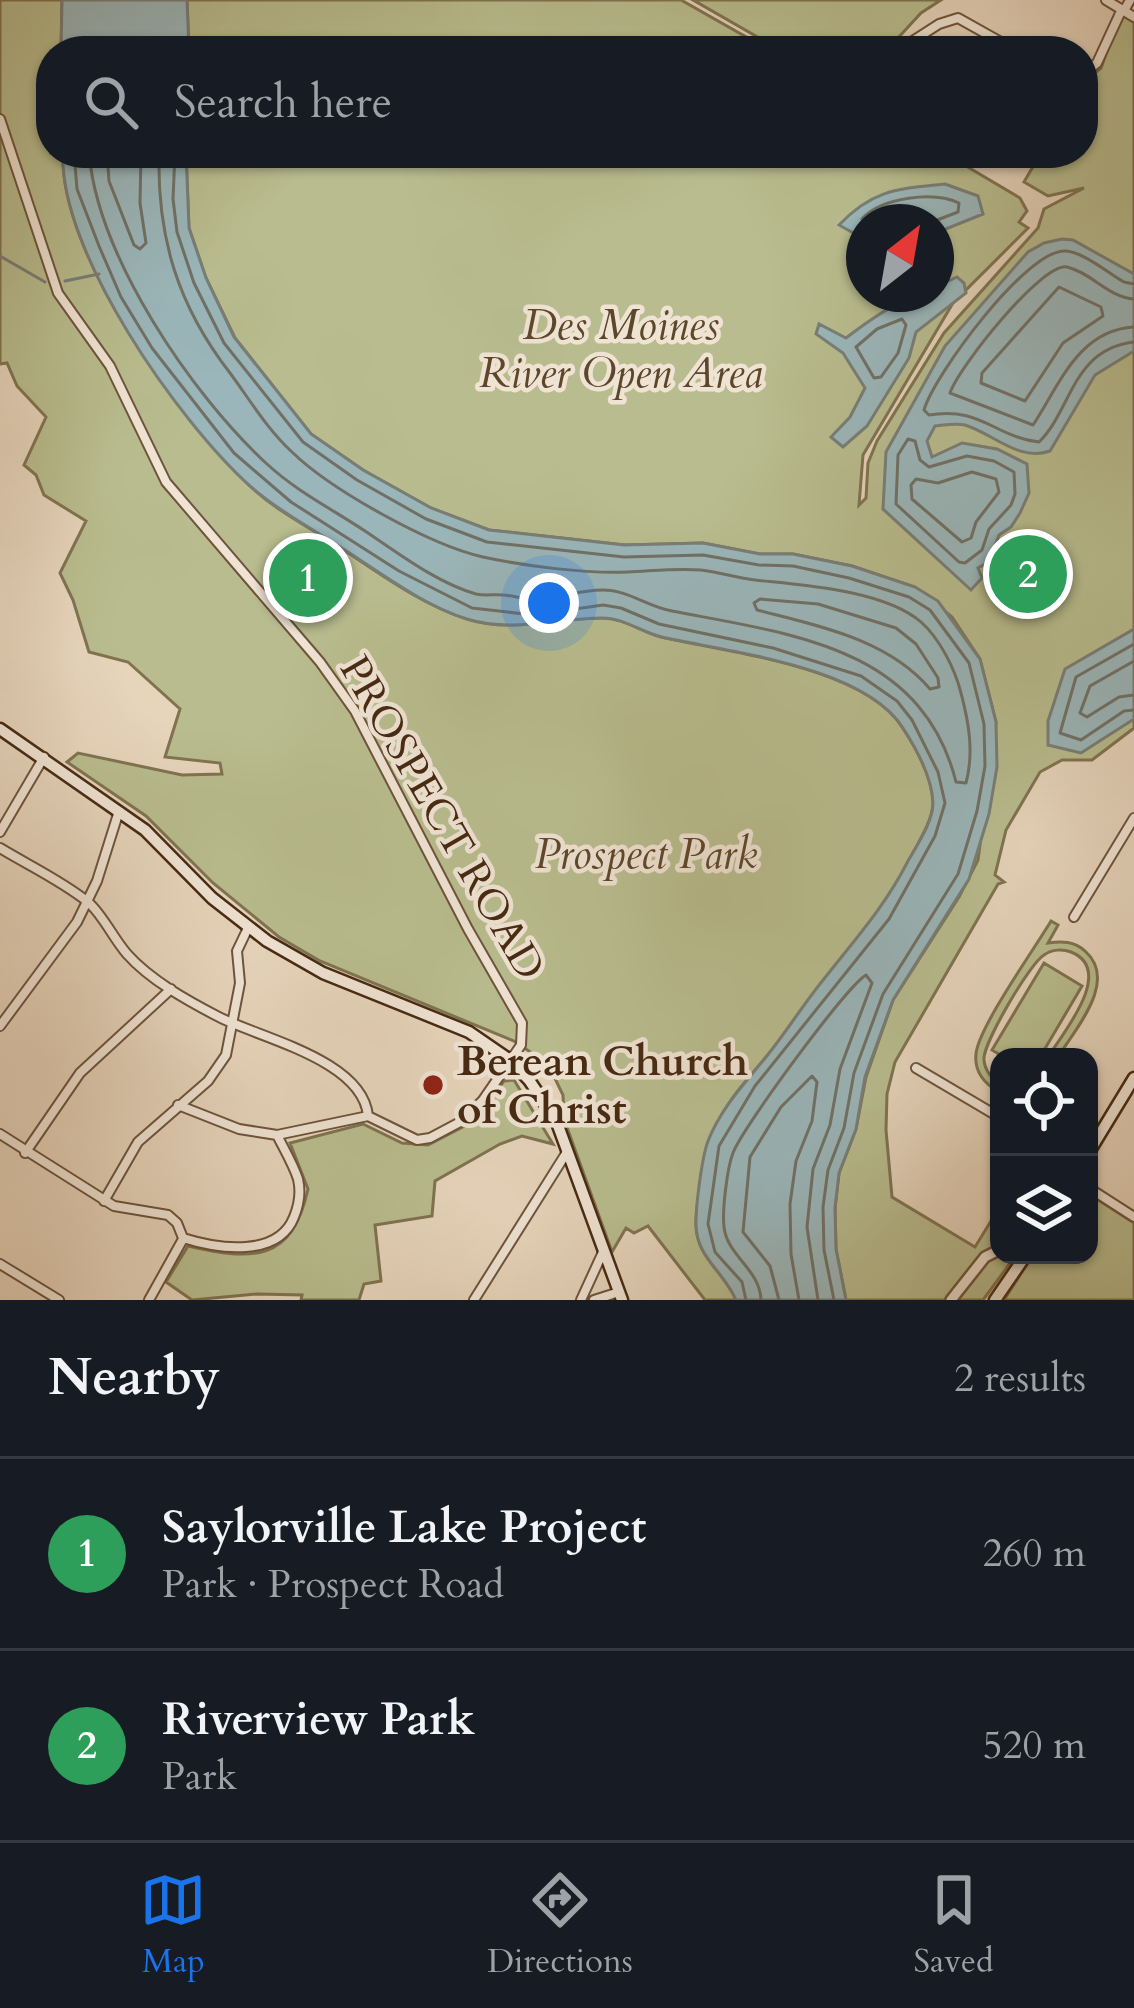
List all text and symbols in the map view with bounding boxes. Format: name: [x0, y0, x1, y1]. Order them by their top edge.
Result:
search box: [36, 36, 1098, 168]
icon: search: [78, 69, 144, 135]
text: Search here: [174, 72, 392, 133]
north arrow: [846, 204, 954, 312]
park label: Des Moines River Open Area: [479, 297, 763, 402]
pin: 2: [989, 529, 1067, 619]
pin: 1: [269, 533, 347, 623]
your location: [519, 573, 579, 633]
street label: PROSPECT ROAD: [326, 645, 558, 991]
park label: Prospect Park: [535, 826, 757, 883]
place label: Berean Church of Christ: [457, 1033, 748, 1138]
map controls: [990, 1048, 1098, 1264]
button: locate: [990, 1048, 1098, 1156]
marker: Berean Church of Christ: [420, 1072, 446, 1098]
button: layers: [990, 1156, 1098, 1264]
text: Nearby: [48, 1343, 220, 1413]
text: 2 results: [954, 1352, 1086, 1405]
text: Saylorville Lake Project: [162, 1497, 646, 1558]
text: 1: [77, 1527, 97, 1580]
text: 260 m: [983, 1527, 1086, 1580]
text: Park · Prospect Road: [162, 1558, 504, 1611]
text: Riverview Park: [162, 1689, 475, 1750]
text: 2: [77, 1719, 97, 1772]
text: 520 m: [983, 1719, 1086, 1772]
text: Park: [162, 1750, 237, 1803]
tab: Map: [140, 1867, 206, 1984]
tab: Directions: [487, 1867, 633, 1984]
tab: Saved: [914, 1867, 994, 1984]

